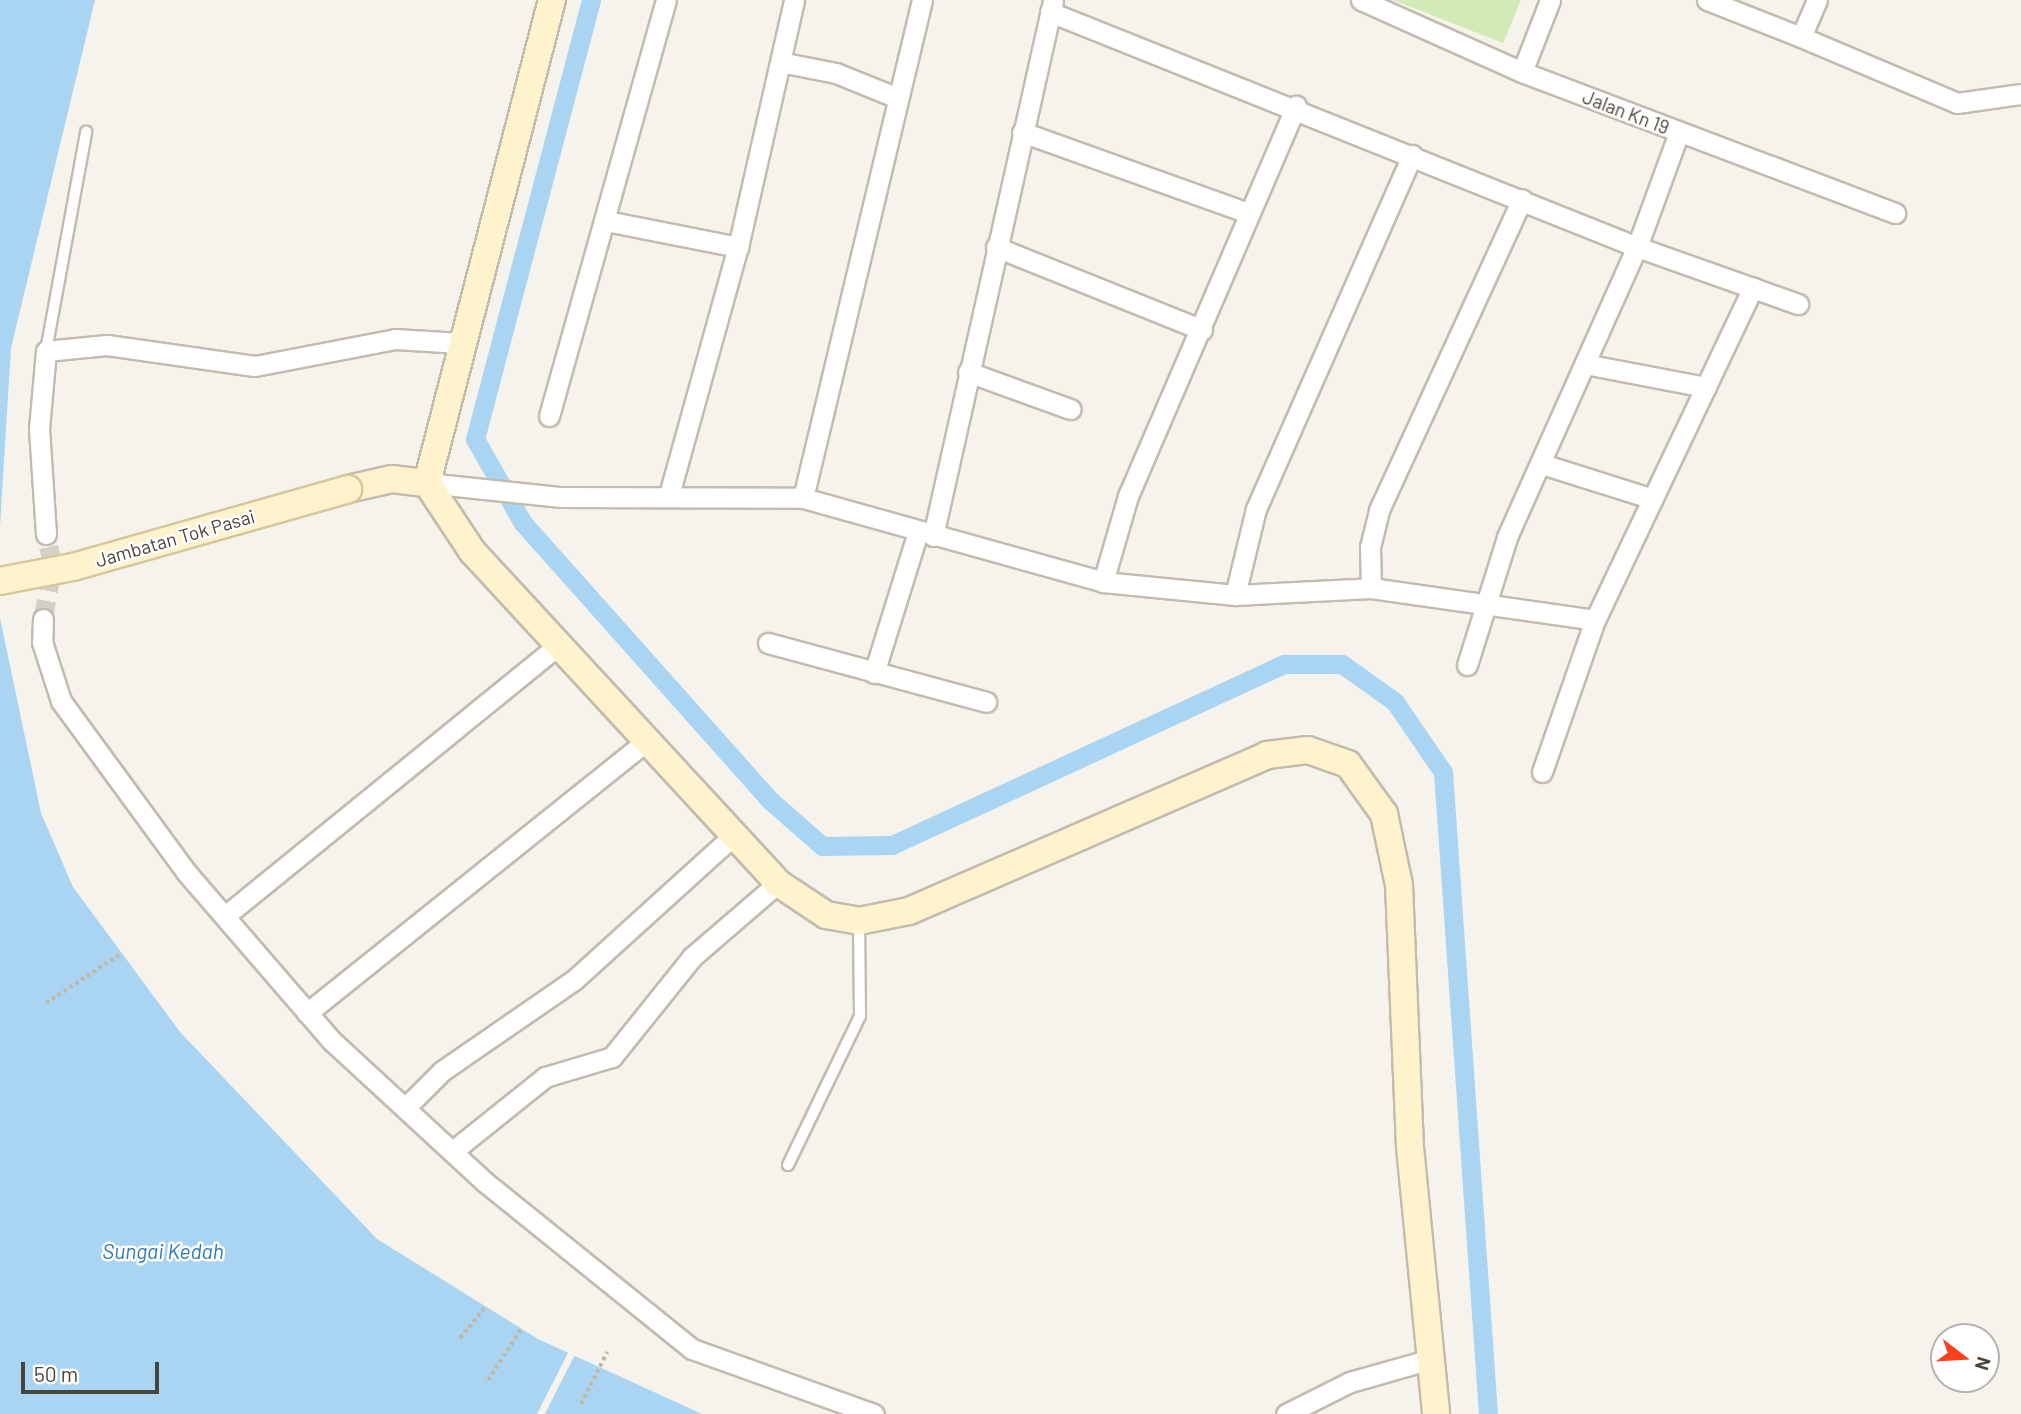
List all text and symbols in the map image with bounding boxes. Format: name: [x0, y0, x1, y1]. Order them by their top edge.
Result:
street label: Jalan Kn 19: [1579, 85, 1673, 139]
street label: Jambatan Tok Pasai: [93, 504, 257, 572]
water label: Sungai Kedah: [102, 1238, 224, 1264]
north arrow: [1930, 1323, 2000, 1393]
scale bar: [24, 1348, 163, 1392]
text: N: [1971, 1354, 1996, 1373]
text: 50 m: [34, 1361, 78, 1386]

